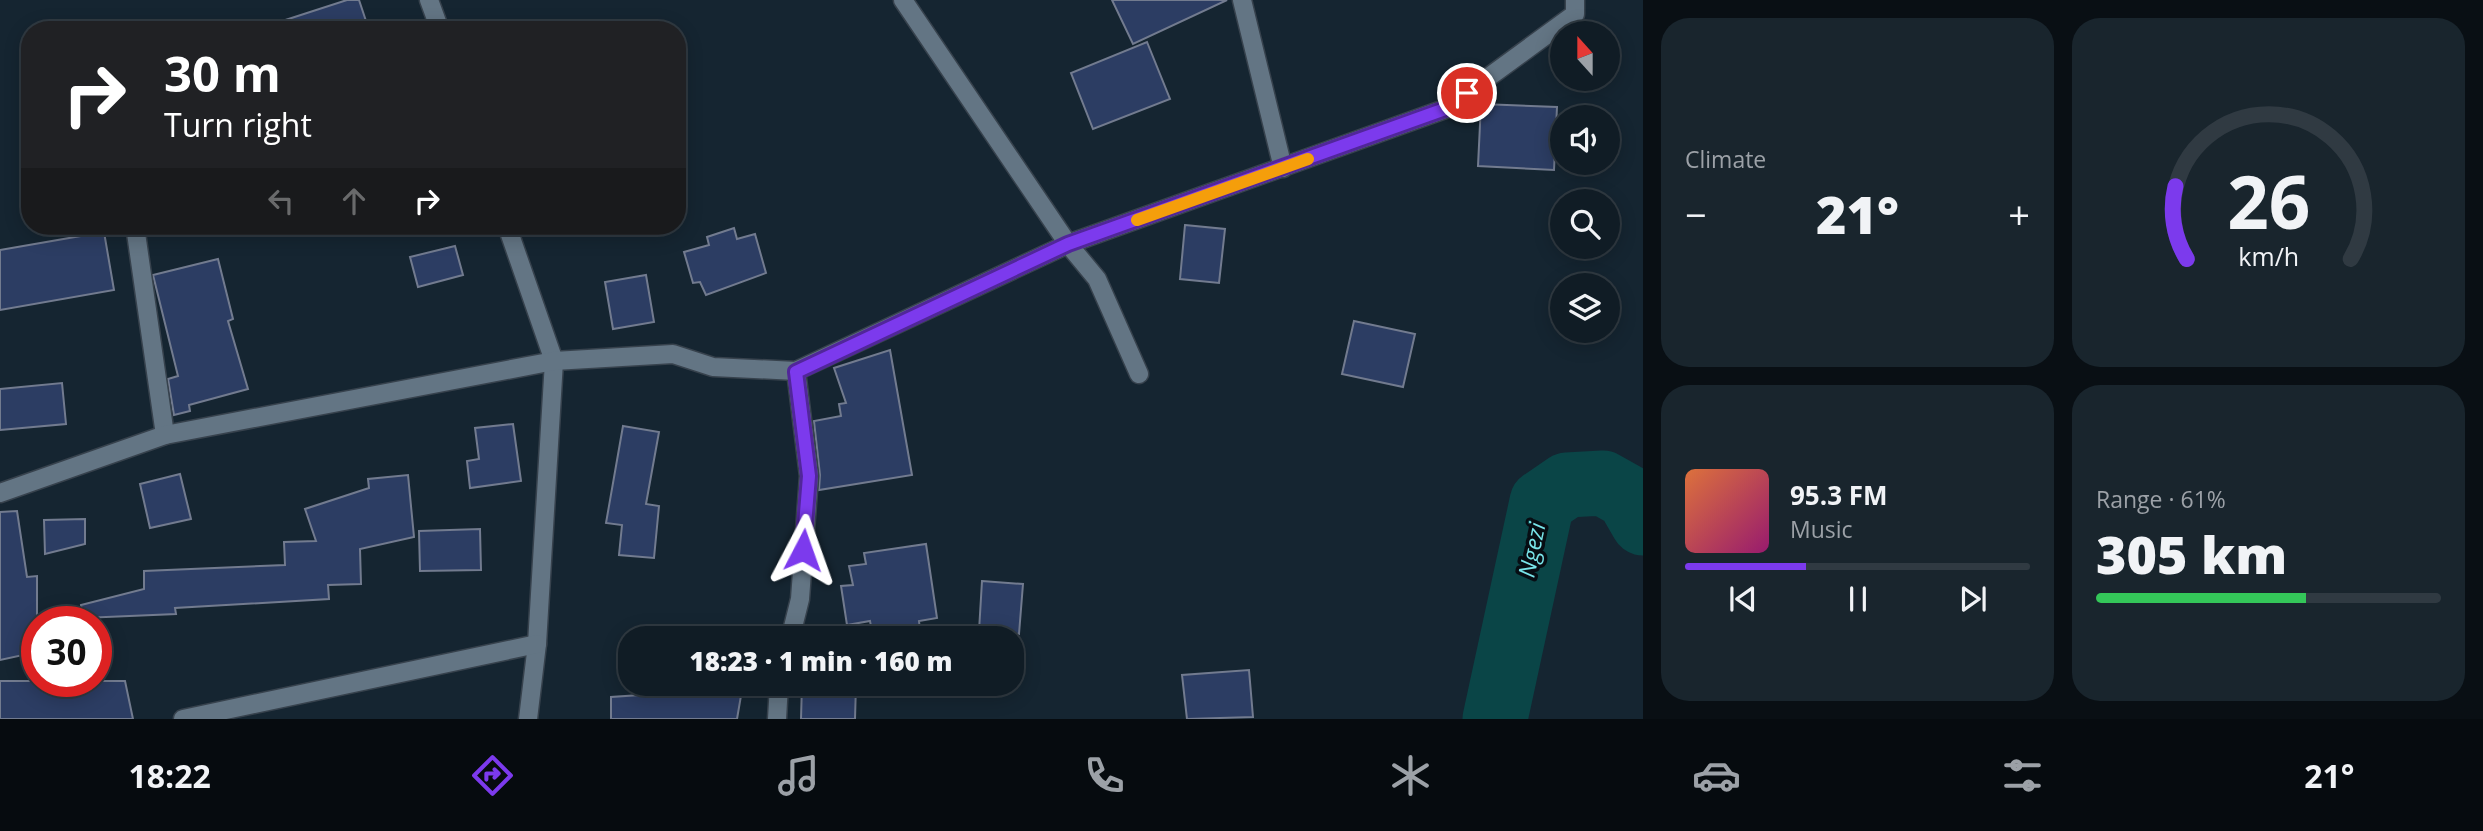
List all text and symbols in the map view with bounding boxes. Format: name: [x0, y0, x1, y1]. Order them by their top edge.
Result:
north arrow: [1550, 21, 1620, 91]
map controls: [1550, 21, 1620, 343]
text: 30 m: [164, 40, 281, 106]
icon: right: [49, 49, 140, 140]
pin: [1437, 63, 1497, 123]
icon: arrive: [1448, 74, 1486, 112]
text: Turn right: [164, 103, 312, 146]
button: sound: [1550, 105, 1620, 175]
text: Climate: [1685, 143, 1766, 175]
text: 26: [2227, 151, 2310, 250]
text: 21°: [1816, 178, 1899, 249]
icon: left: [262, 182, 300, 220]
icon: ahead: [335, 182, 373, 220]
icon: right: [408, 182, 446, 220]
text: −: [1685, 188, 1707, 240]
text: +: [2008, 188, 2030, 240]
button: search: [1550, 189, 1620, 259]
text: km/h: [2238, 238, 2299, 272]
button: layers: [1550, 273, 1620, 343]
text: 95.3 FM: [1790, 477, 1888, 513]
text: Range · 61%: [2096, 483, 2226, 515]
position arrow: [766, 513, 840, 587]
text: Music: [1790, 513, 1853, 545]
water label: Ngezi: [1510, 518, 1553, 580]
text: 305 km: [2096, 518, 2287, 589]
icon: previous: [1724, 580, 1762, 618]
icon: pause: [1839, 580, 1877, 618]
icon: next: [1954, 580, 1992, 618]
speed limit sign: 30: [21, 606, 112, 697]
text: 18:23 · 1 min · 160 m: [690, 643, 952, 679]
icon: directions: [468, 751, 517, 800]
icon: music: [774, 751, 823, 800]
icon: phone: [1080, 751, 1129, 800]
icon: climate: [1386, 751, 1435, 800]
icon: car: [1692, 751, 1741, 800]
icon: filters: [1998, 751, 2047, 800]
text: 18:22: [129, 754, 211, 797]
text: 21°: [2304, 754, 2354, 797]

